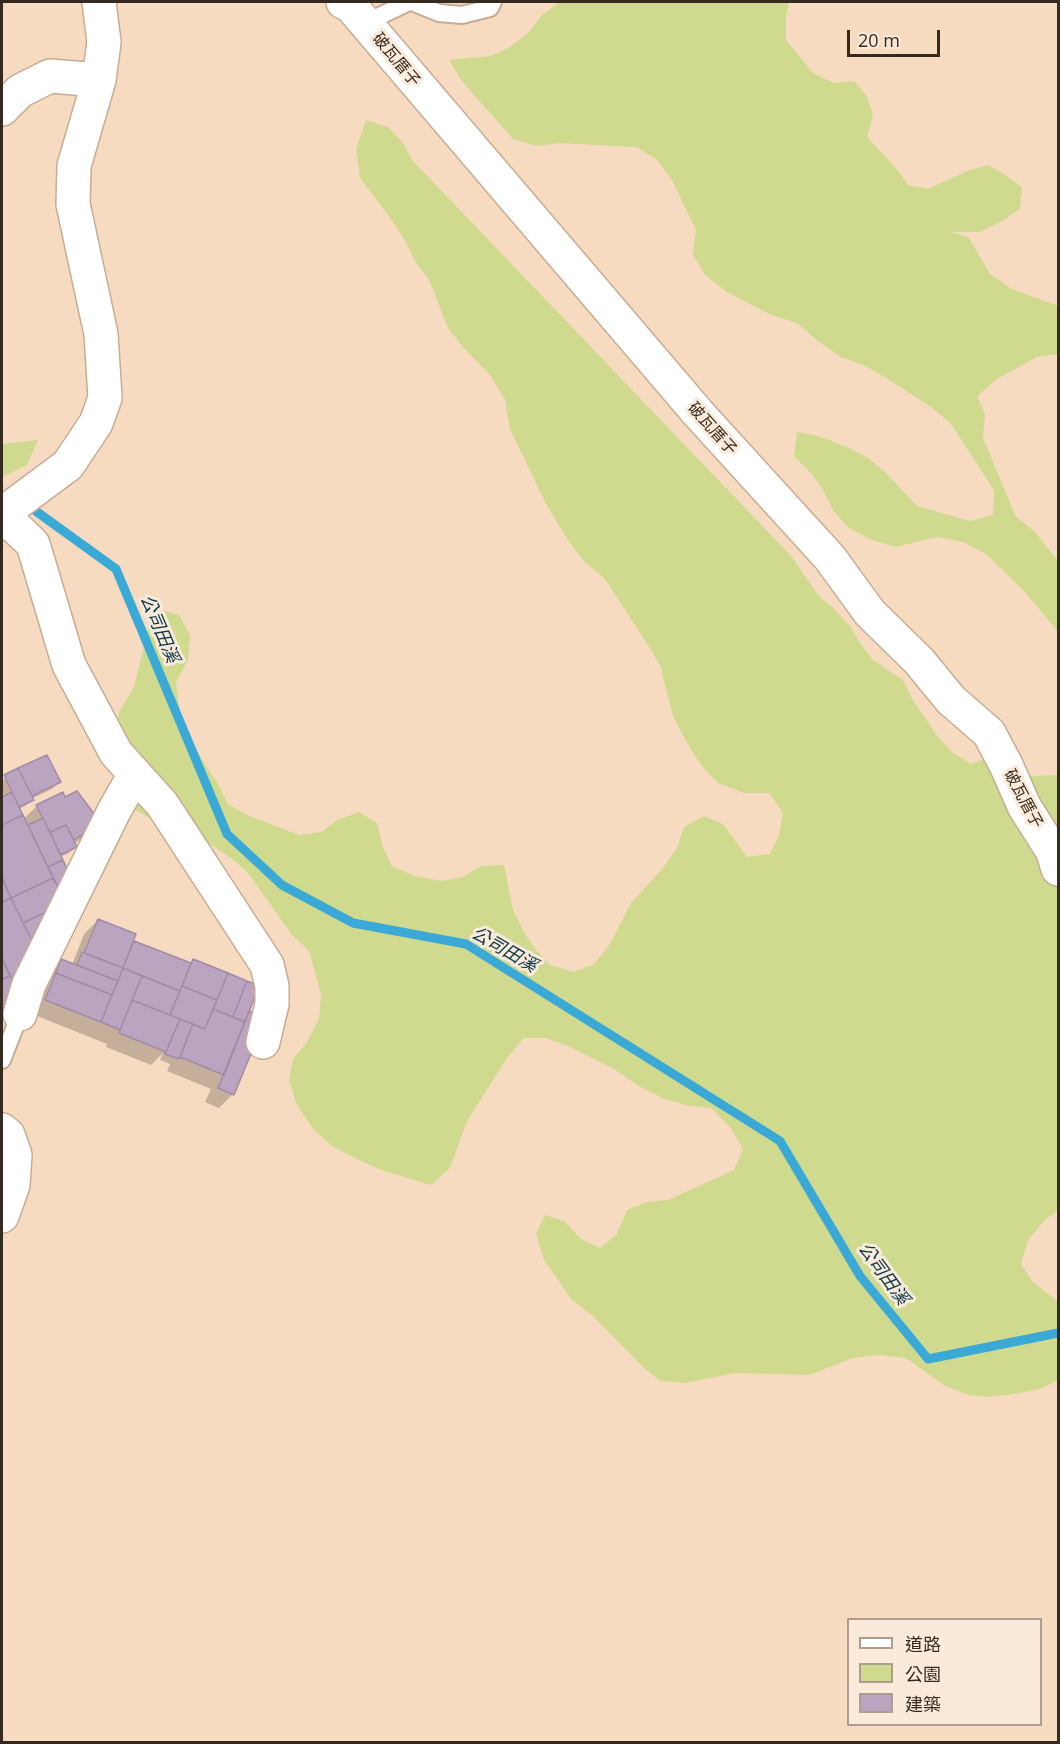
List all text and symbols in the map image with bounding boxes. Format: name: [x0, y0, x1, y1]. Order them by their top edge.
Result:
scale bar: [850, 18, 943, 56]
text: 20 m: [858, 28, 900, 52]
street label: 破瓦厝子: [368, 29, 424, 91]
street label: 破瓦厝子: [683, 399, 741, 459]
water label: 公司田溪: [135, 592, 183, 666]
street label: 破瓦厝子: [1000, 766, 1046, 832]
water label: 公司田溪: [467, 923, 541, 977]
water label: 公司田溪: [853, 1239, 913, 1309]
legend: [847, 1618, 1042, 1726]
text: 道路: [905, 1632, 941, 1656]
text: 公園: [905, 1662, 941, 1686]
text: 建築: [905, 1692, 941, 1716]

